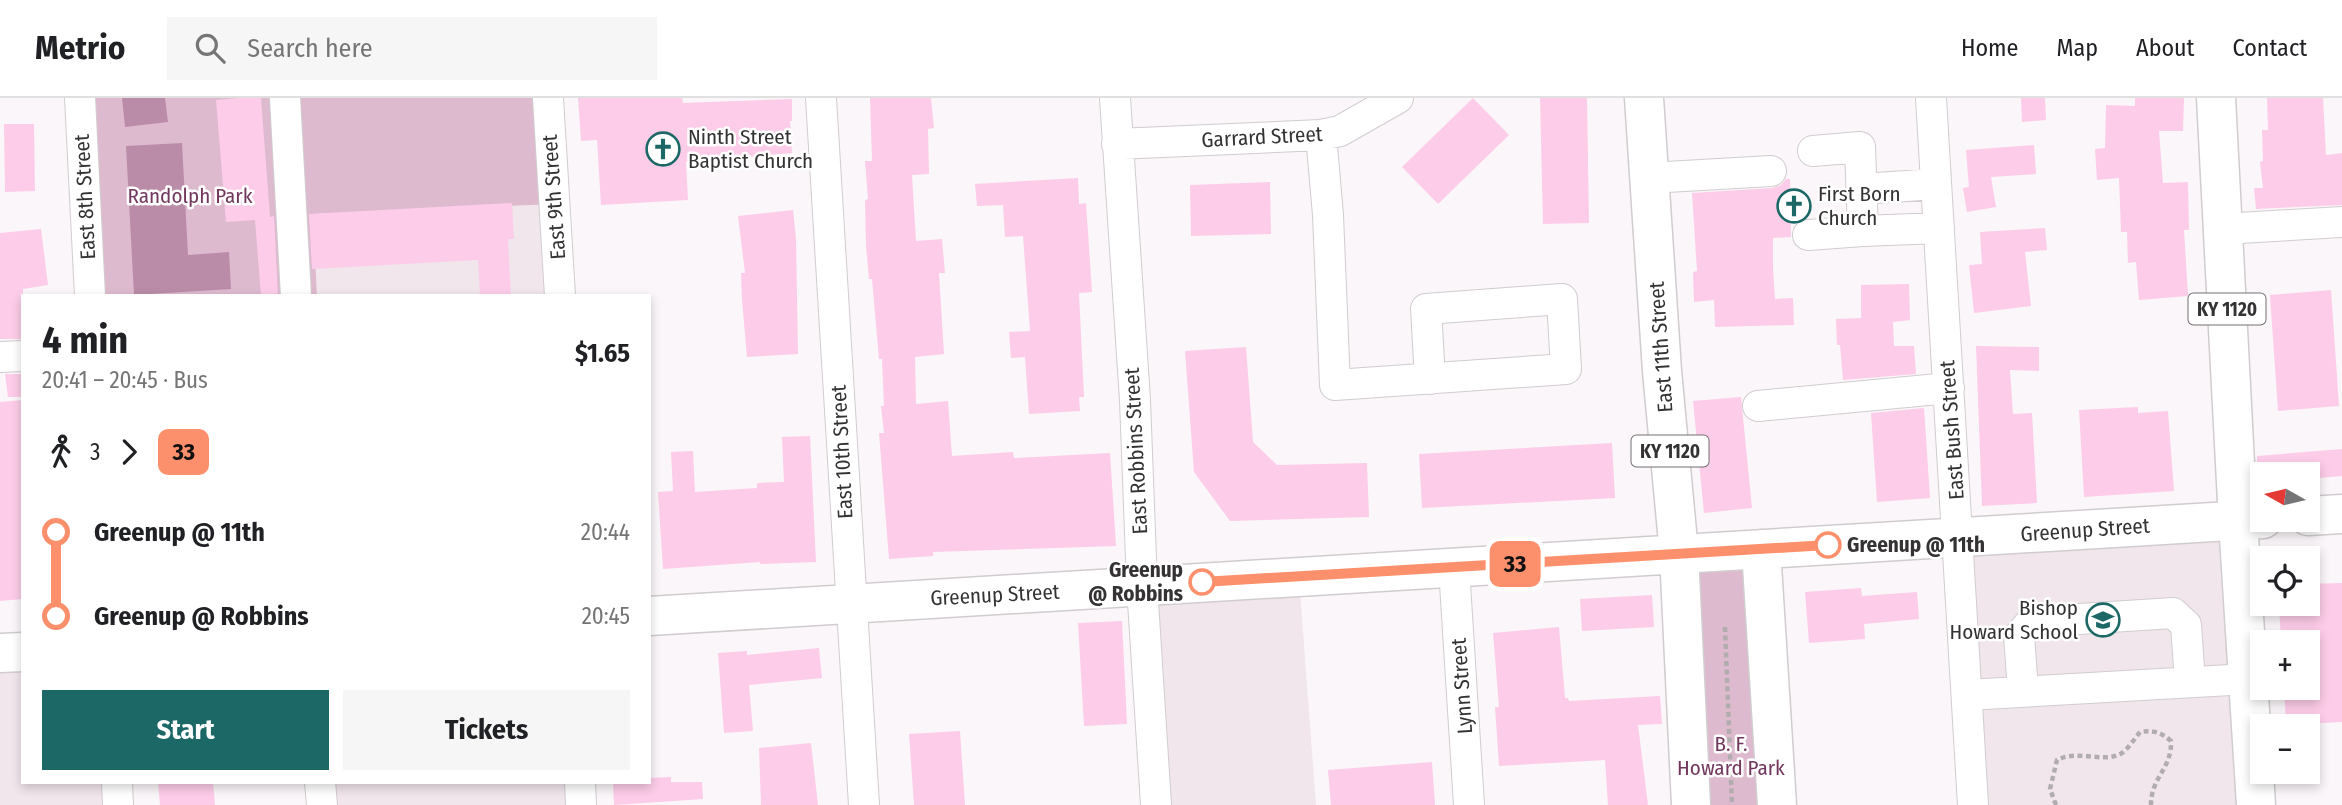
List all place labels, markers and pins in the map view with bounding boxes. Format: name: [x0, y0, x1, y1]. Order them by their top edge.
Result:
place label: Ninth Street Baptist Church: [688, 124, 813, 174]
church icon: Ninth Street Baptist Church: [644, 130, 682, 168]
place label: First Born Church: [1818, 181, 1901, 231]
church icon: First Born Church: [1775, 187, 1813, 225]
marker: Greenup @ 11th: [1815, 532, 1841, 558]
place label: Greenup @ 11th: [1847, 532, 1985, 558]
place label: Greenup @ Robbins: [1088, 557, 1183, 607]
marker: Greenup @ Robbins: [1189, 569, 1215, 595]
place label: Bishop Howard School: [1949, 595, 2078, 645]
school or university icon: Bishop Howard School: [2084, 601, 2122, 639]

